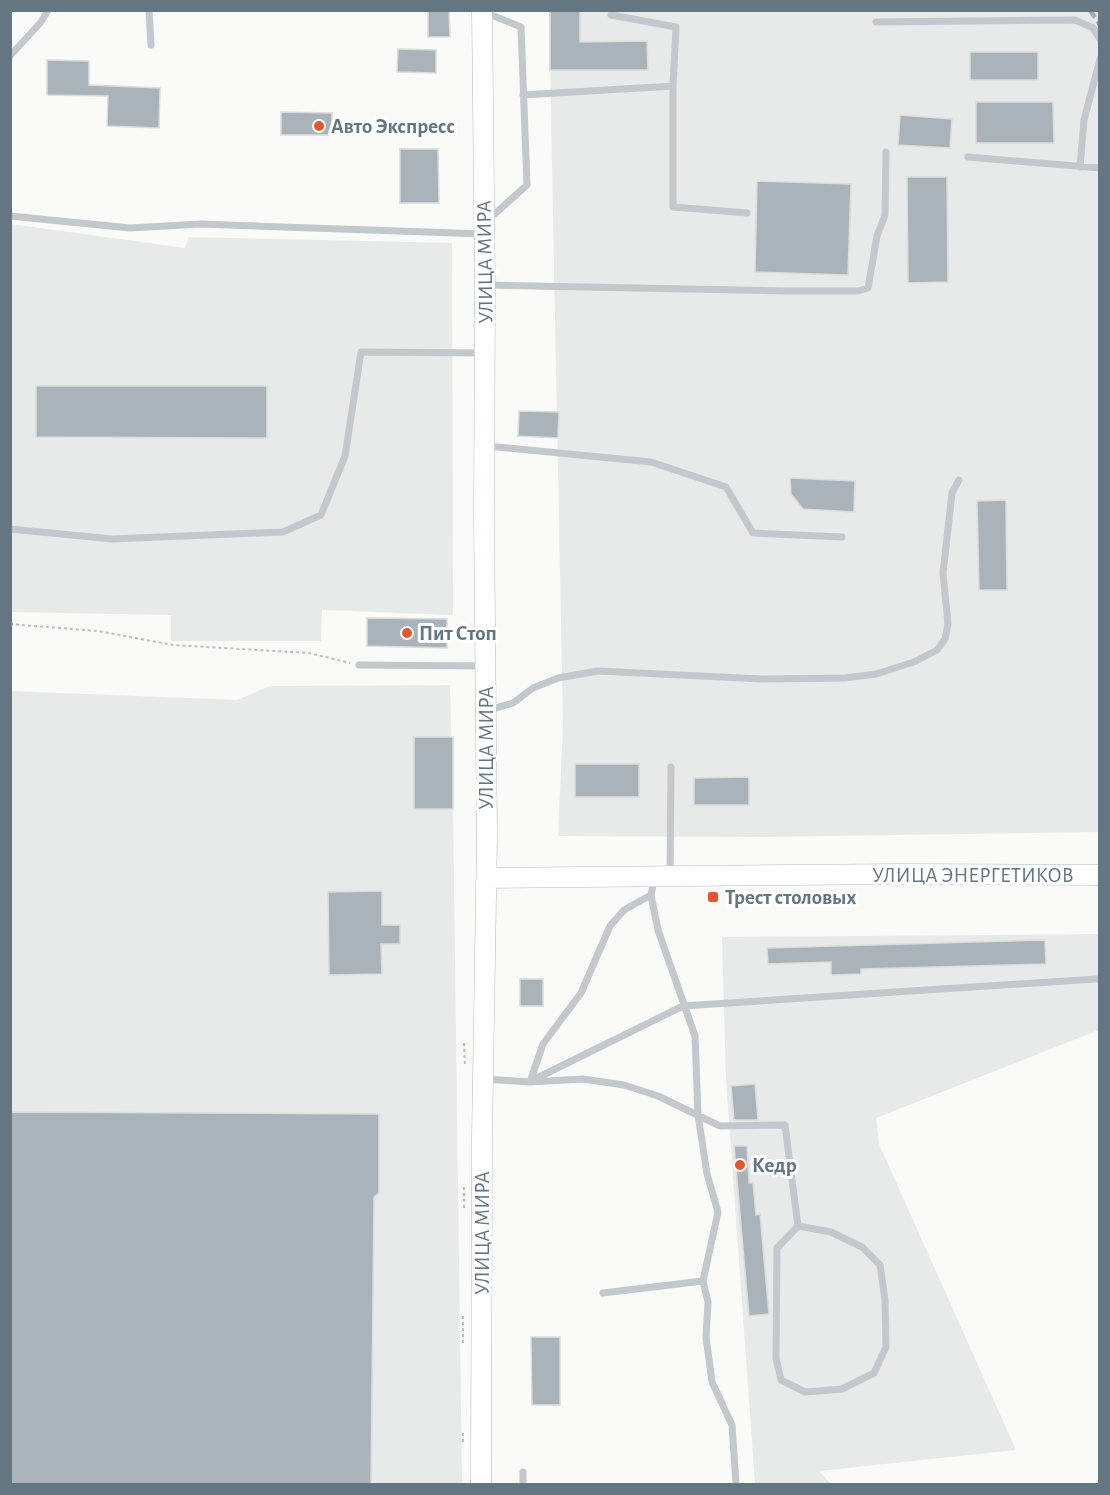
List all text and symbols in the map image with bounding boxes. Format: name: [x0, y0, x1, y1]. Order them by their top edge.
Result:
place label: Авто Экспресс: [331, 116, 455, 137]
marker: Авто Экспресс: [312, 119, 326, 133]
street label: УЛИЦА МИРА: [473, 200, 497, 324]
place label: Пит Стоп: [419, 623, 497, 644]
marker: Пит Стоп: [400, 626, 414, 640]
street label: УЛИЦА МИРА: [476, 686, 497, 810]
street label: УЛИЦА ЭНЕРГЕТИКОВ: [872, 865, 1074, 886]
place label: Трест столовых: [725, 887, 856, 908]
marker: Трест столовых: [706, 890, 720, 904]
place label: Кедр: [752, 1155, 797, 1176]
marker: Кедр: [733, 1158, 747, 1172]
street label: УЛИЦА МИРА: [472, 1171, 493, 1295]

